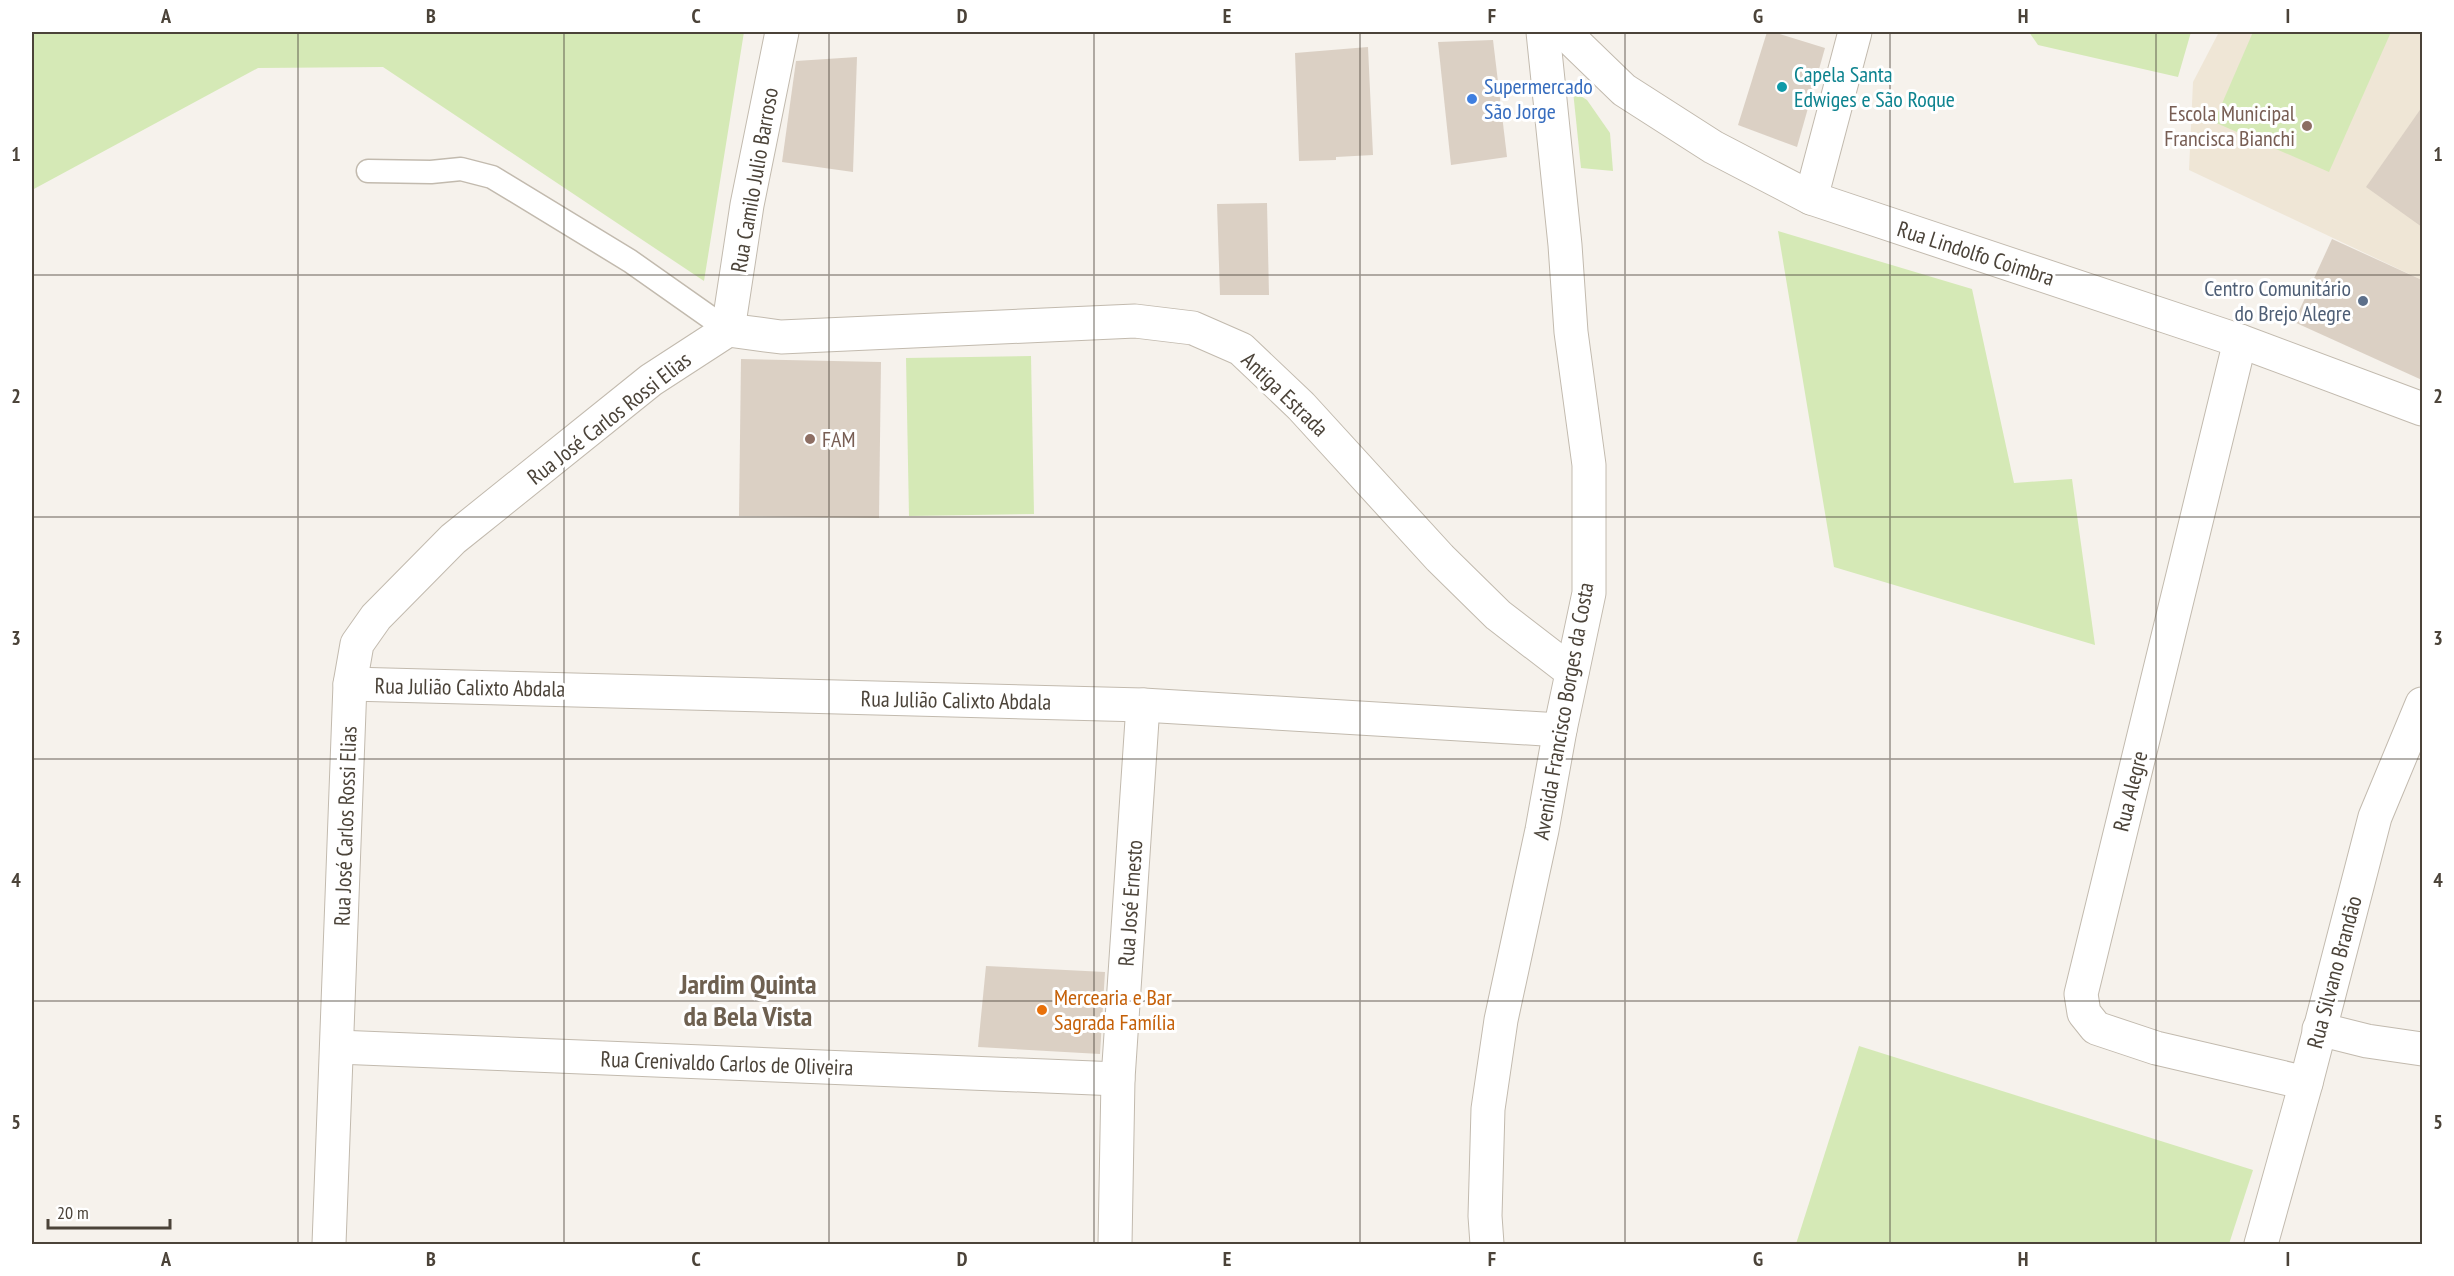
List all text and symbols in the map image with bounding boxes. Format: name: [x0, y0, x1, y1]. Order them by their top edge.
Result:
text: A: [160, 3, 172, 29]
text: B: [426, 3, 436, 29]
text: C: [691, 3, 701, 29]
text: D: [957, 3, 968, 29]
text: E: [1223, 3, 1231, 29]
text: F: [1488, 3, 1496, 29]
text: G: [1753, 3, 1763, 29]
text: H: [2018, 3, 2028, 29]
text: I: [2286, 3, 2290, 29]
place label: Capela Santa Edwiges e São Roque: [1794, 60, 1955, 113]
place label: Supermercado São Jorge: [1484, 72, 1593, 125]
marker: Capela Santa Edwiges e São Roque: [1775, 80, 1789, 94]
street label: Rua Camilo Julio Barroso: [724, 85, 784, 275]
marker: Supermercado São Jorge: [1465, 92, 1479, 106]
place label: Escola Municipal Francisca Bianchi: [2164, 99, 2296, 152]
marker: Escola Municipal Francisca Bianchi: [2300, 119, 2314, 133]
text: 1: [11, 141, 21, 167]
text: 1: [2433, 141, 2443, 167]
street label: Rua Lindolfo Coimbra: [1894, 214, 2058, 292]
place label: Centro Comunitário do Brejo Alegre: [2204, 274, 2351, 327]
marker: Centro Comunitário do Brejo Alegre: [2356, 294, 2370, 308]
street label: Rua José Carlos Rossi Elias: [522, 345, 696, 491]
street label: Antiga Estrada: [1236, 346, 1334, 442]
text: 2: [11, 383, 21, 409]
text: 2: [2433, 383, 2443, 409]
place label: FAM: [822, 425, 856, 453]
marker: FAM: [803, 432, 817, 446]
street label: Avenida Francisco Borges da Costa: [1527, 580, 1599, 842]
text: 3: [11, 625, 21, 651]
text: 3: [2433, 625, 2443, 651]
street label: Rua Julião Calixto Abdala: [375, 671, 565, 703]
street label: Rua Julião Calixto Abdala: [861, 684, 1051, 716]
street label: Rua José Carlos Rossi Elias: [328, 726, 362, 926]
street label: Rua Alegre: [2106, 748, 2154, 834]
street label: Rua José Ernesto: [1112, 839, 1148, 967]
text: 4: [11, 867, 21, 893]
text: 4: [2433, 867, 2443, 893]
street label: Rua Silvano Brandão: [2300, 893, 2368, 1051]
district label: Jardim Quinta da Bela Vista: [678, 965, 817, 1034]
place label: Mercearia e Bar Sagrada Família: [1054, 983, 1175, 1036]
marker: Mercearia e Bar Sagrada Família: [1035, 1003, 1049, 1017]
street label: Rua Crenivaldo Carlos de Oliveira: [600, 1045, 854, 1081]
text: 5: [11, 1109, 21, 1135]
text: 5: [2433, 1109, 2443, 1135]
scale bar: [48, 1192, 170, 1230]
text: 20 m: [57, 1201, 89, 1224]
text: A: [160, 1246, 172, 1272]
text: B: [426, 1246, 436, 1272]
text: C: [691, 1246, 701, 1272]
text: D: [957, 1246, 968, 1272]
text: E: [1223, 1246, 1231, 1272]
text: F: [1488, 1246, 1496, 1272]
text: G: [1753, 1246, 1763, 1272]
text: H: [2018, 1246, 2028, 1272]
text: I: [2286, 1246, 2290, 1272]

